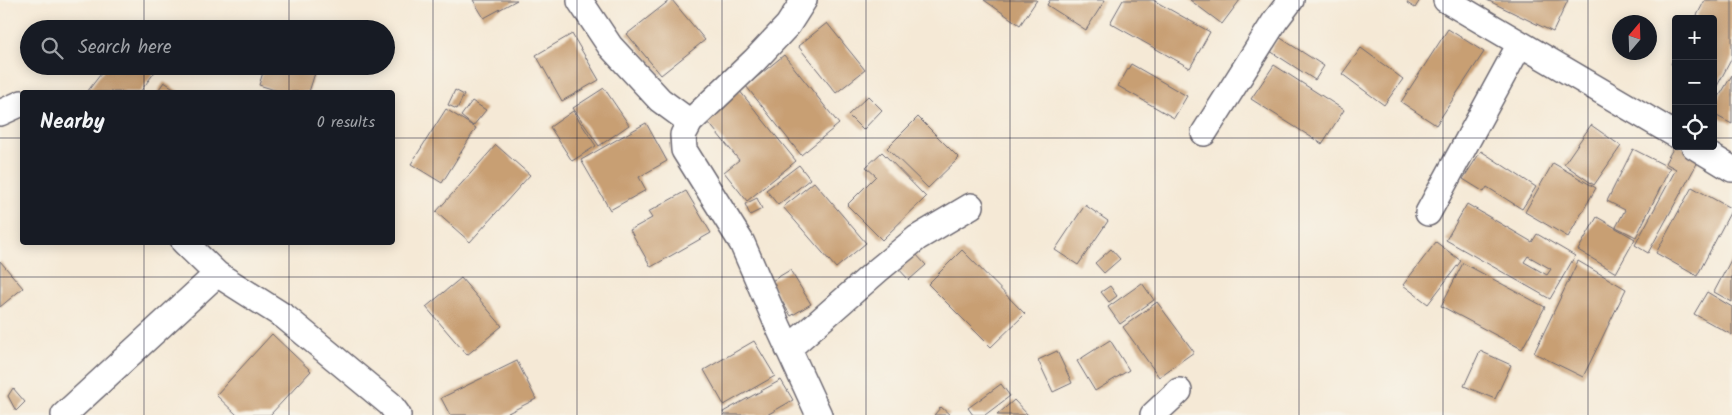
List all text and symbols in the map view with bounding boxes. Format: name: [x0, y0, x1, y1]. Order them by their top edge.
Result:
north arrow: [1612, 15, 1657, 60]
map controls: [1672, 15, 1717, 150]
button: +: [1672, 15, 1717, 60]
search box: [20, 20, 395, 75]
text: Search here: [78, 33, 172, 63]
icon: search: [38, 34, 66, 62]
button: −: [1672, 60, 1717, 105]
button: locate: [1672, 105, 1717, 150]
text: Nearby: [40, 106, 105, 139]
text: 0 results: [317, 110, 375, 135]

